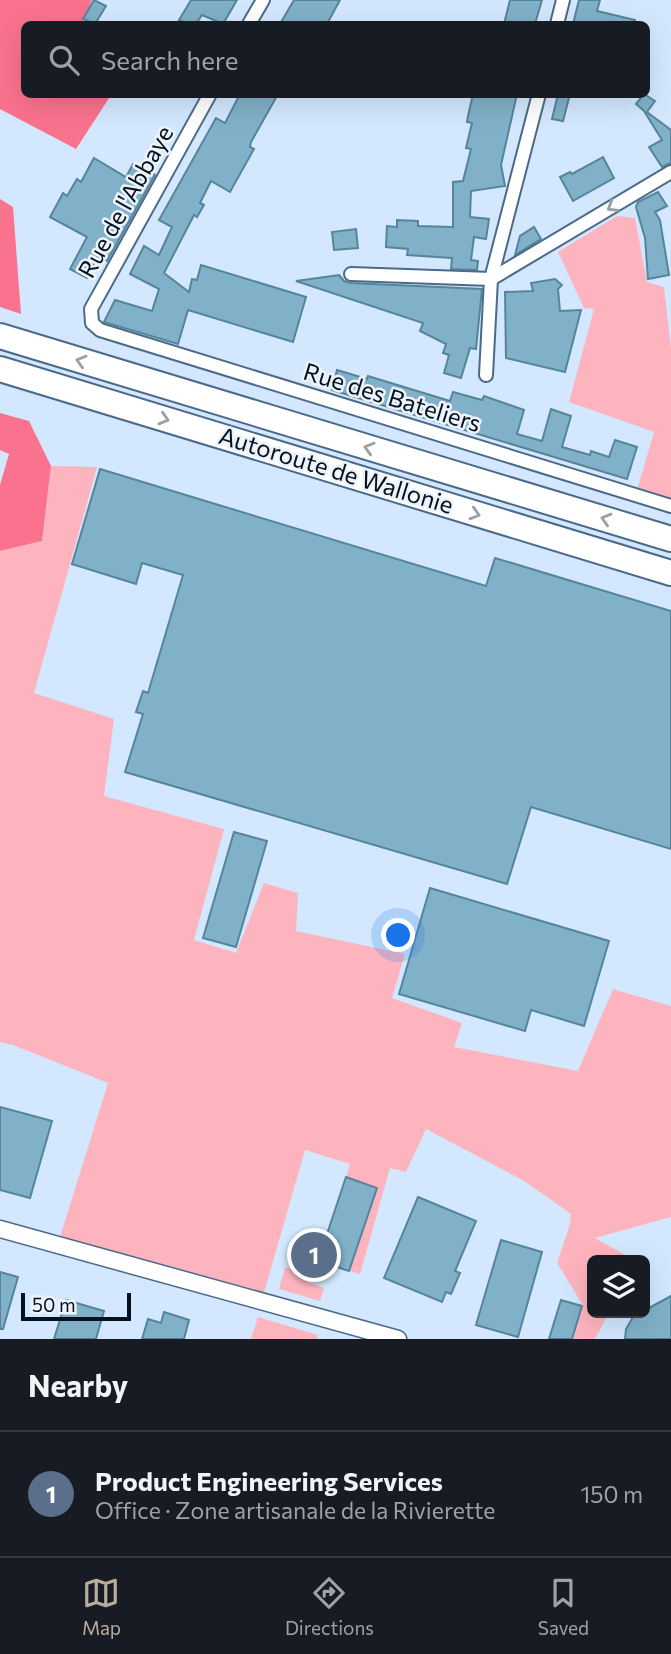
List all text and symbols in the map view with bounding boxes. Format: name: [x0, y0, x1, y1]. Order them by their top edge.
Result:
search box: [21, 21, 650, 98]
icon: search: [45, 41, 83, 79]
text: Search here: [101, 44, 239, 75]
street label: Rue de l'Abbaye: [71, 120, 178, 282]
one-way arrow: [607, 199, 620, 212]
one-way arrow: [76, 354, 88, 369]
street label: Rue des Bateliers: [300, 356, 485, 437]
one-way arrow: [158, 411, 170, 426]
street label: Autoroute de Wallonie: [216, 420, 457, 519]
one-way arrow: [364, 441, 376, 456]
one-way arrow: [469, 505, 481, 520]
one-way arrow: [600, 513, 612, 528]
your location: [381, 918, 415, 952]
pin: 1: [291, 1229, 337, 1281]
map controls: [587, 1255, 650, 1318]
button: layers: [587, 1255, 650, 1318]
scale bar: [21, 1290, 131, 1322]
text: 50 m: [32, 1293, 76, 1316]
text: Nearby: [28, 1366, 128, 1403]
text: Product Engineering Services: [95, 1465, 443, 1496]
text: 1: [46, 1480, 56, 1508]
text: 150 m: [580, 1480, 643, 1508]
text: Office · Zone artisanale de la Rivierette: [95, 1496, 495, 1524]
tab: Map: [82, 1574, 121, 1639]
tab: Directions: [285, 1574, 374, 1639]
tab: Saved: [538, 1574, 589, 1639]

